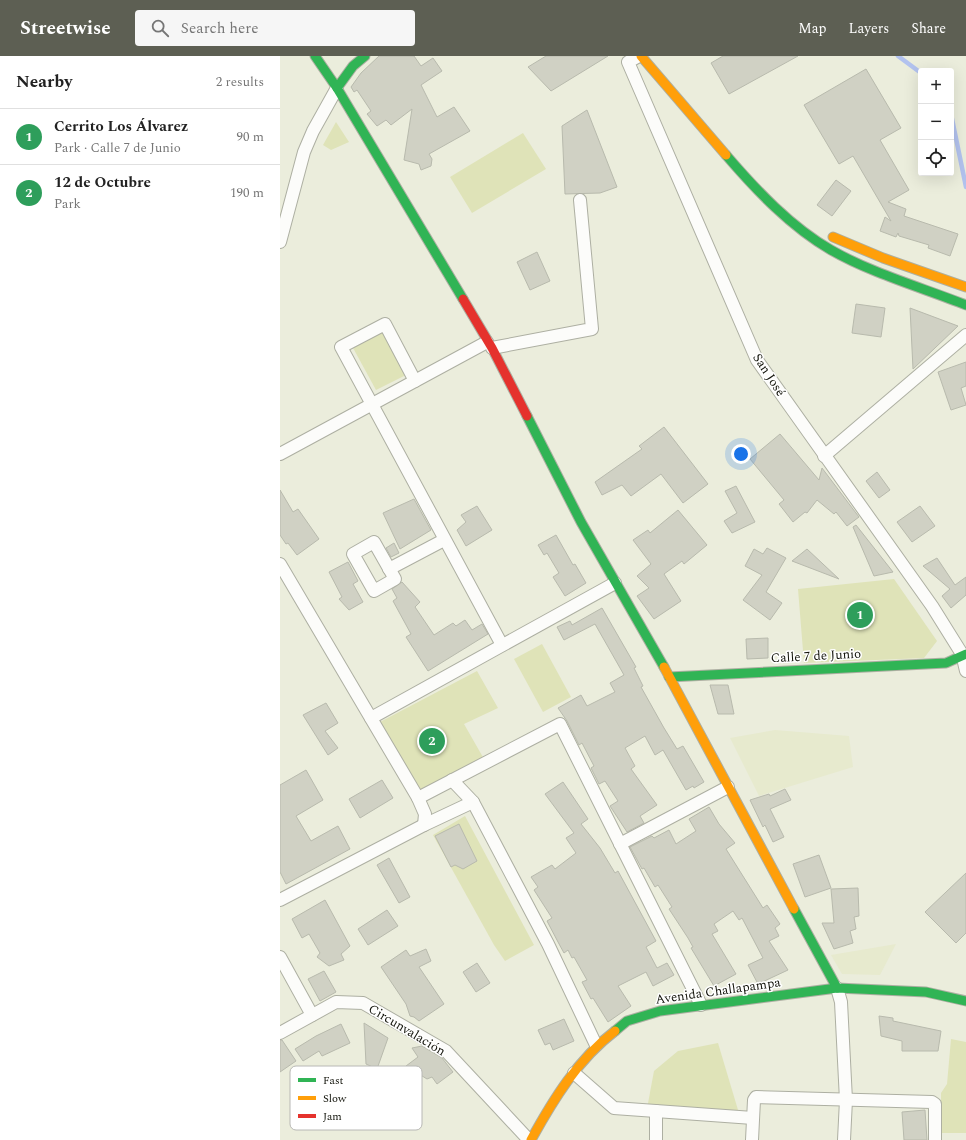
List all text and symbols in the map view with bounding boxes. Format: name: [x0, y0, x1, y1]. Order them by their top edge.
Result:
search box: [135, 10, 415, 46]
text: Streetwise: [20, 14, 111, 43]
icon: search: [149, 17, 171, 39]
text: Search here: [181, 17, 259, 40]
text: Map: [798, 18, 827, 39]
text: Layers: [849, 18, 889, 39]
text: Share: [911, 18, 946, 39]
map controls: [918, 68, 954, 176]
button: +: [918, 68, 954, 104]
text: Nearby: [16, 69, 72, 95]
text: 2 results: [216, 72, 264, 92]
button: −: [918, 104, 954, 140]
text: Cerrito Los Álvarez: [54, 115, 188, 138]
text: 1: [25, 127, 33, 147]
text: 90 m: [237, 127, 264, 147]
text: Park · Calle 7 de Junio: [54, 138, 181, 158]
button: locate: [918, 140, 954, 176]
text: 12 de Octubre: [54, 171, 151, 194]
text: 2: [25, 183, 33, 203]
text: 190 m: [230, 183, 264, 203]
text: Park: [54, 194, 81, 214]
street label: San José: [748, 349, 790, 401]
your location: [731, 444, 751, 464]
pin: 1: [847, 600, 873, 630]
street label: Calle 7 de Junio: [770, 644, 862, 668]
pin: 2: [419, 726, 445, 756]
street label: Avenida Challapampa: [654, 972, 783, 1010]
street label: Circunvalación: [364, 999, 450, 1061]
legend: [290, 1066, 422, 1130]
text: Fast: [323, 1072, 344, 1089]
text: Slow: [323, 1090, 347, 1107]
text: Jam: [323, 1108, 342, 1125]

